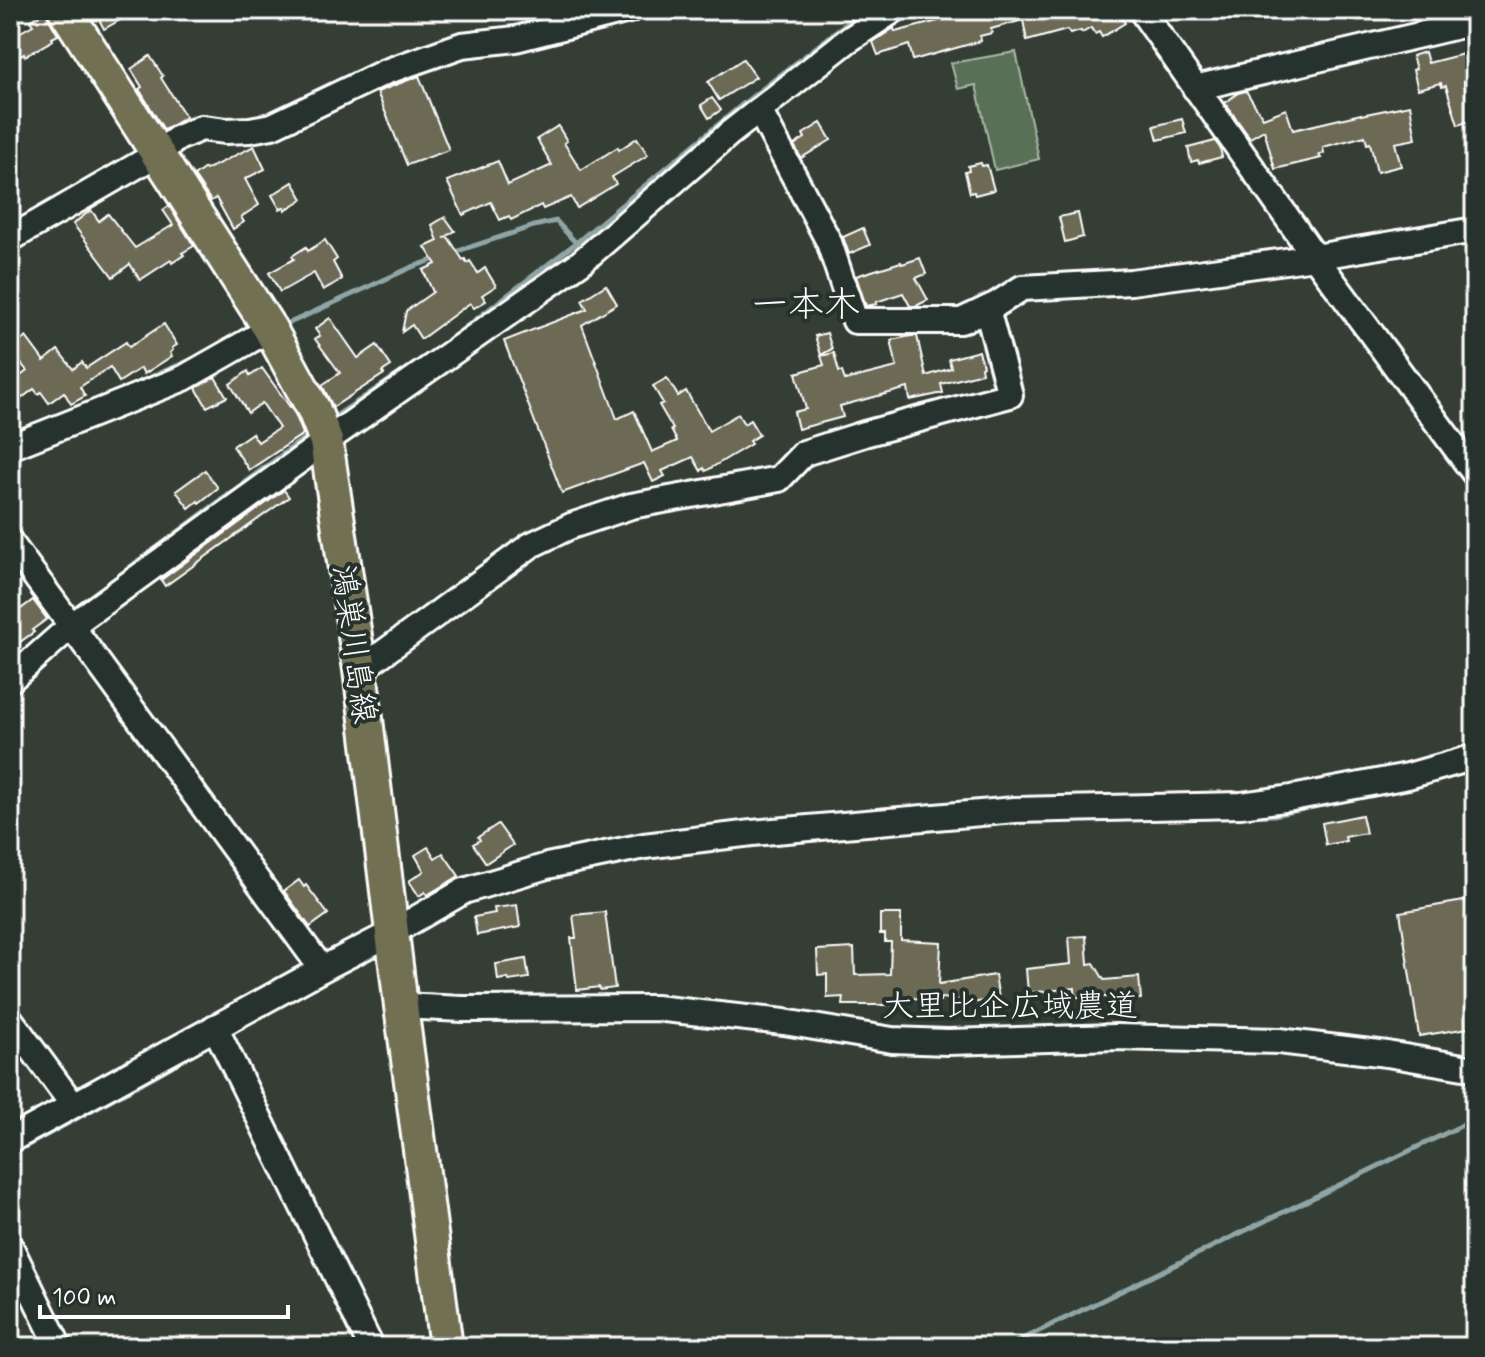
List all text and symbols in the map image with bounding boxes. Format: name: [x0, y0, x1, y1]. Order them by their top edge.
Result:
district label: 一本木: [752, 283, 860, 330]
street label: 鴻巣川島線: [321, 562, 385, 726]
street label: 大里比企広域農道: [882, 986, 1138, 1028]
scale bar: [40, 1269, 288, 1319]
text: 100 m: [52, 1283, 116, 1314]

